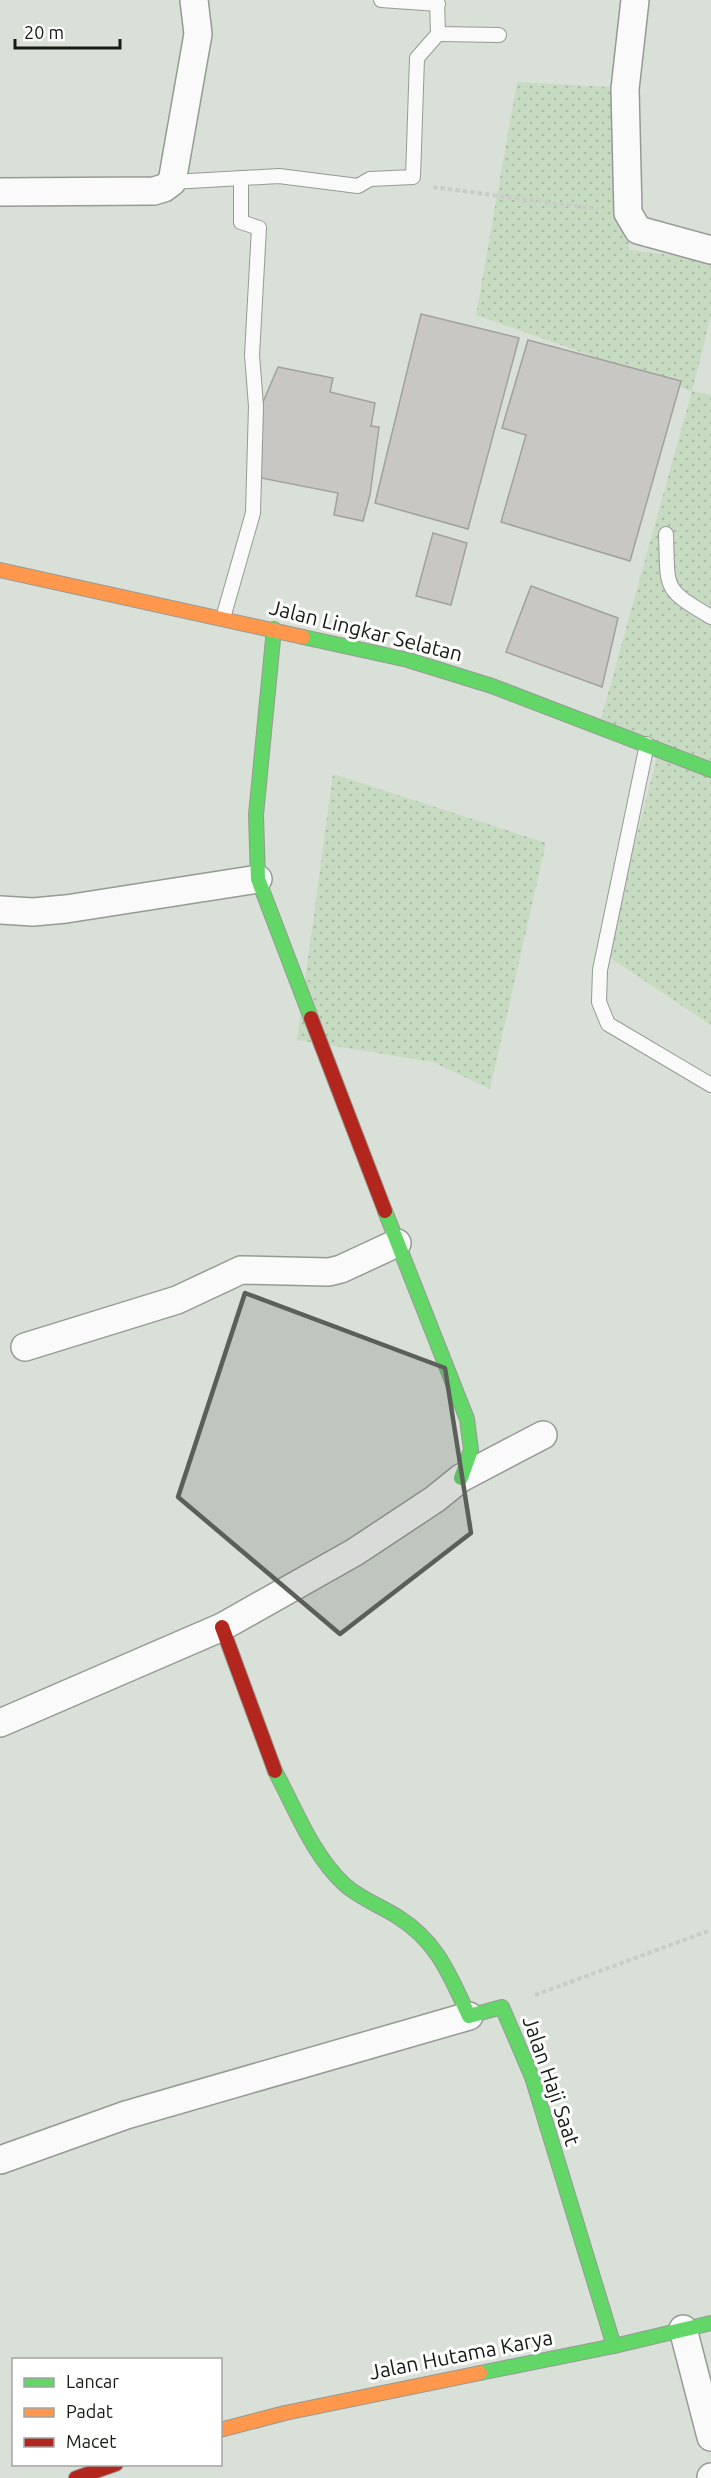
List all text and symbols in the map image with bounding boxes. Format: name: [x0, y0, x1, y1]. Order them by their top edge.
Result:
scale bar: [15, 12, 120, 50]
text: 20 m: [24, 22, 64, 42]
street label: Jalan Lingkar Selatan: [267, 594, 465, 666]
street label: Jalan Haji Saat: [519, 2013, 585, 2149]
street label: Jalan Hutama Karya: [367, 2324, 555, 2384]
legend: [12, 2358, 222, 2466]
text: Lancar: [66, 2371, 119, 2391]
text: Padat: [66, 2401, 113, 2421]
text: Macet: [66, 2431, 116, 2451]

